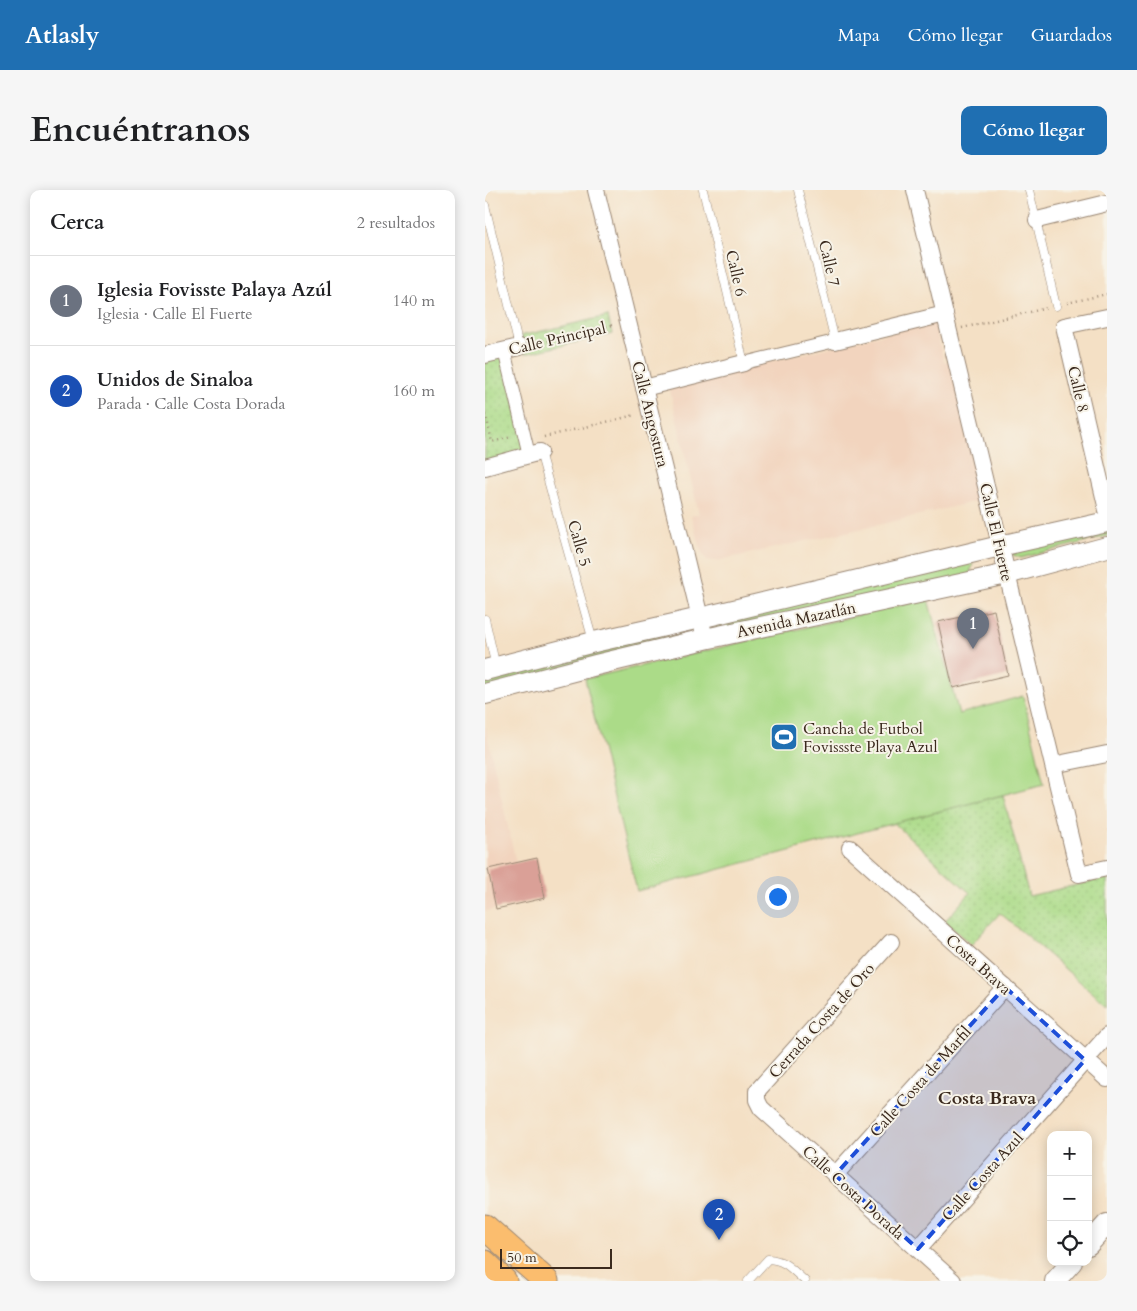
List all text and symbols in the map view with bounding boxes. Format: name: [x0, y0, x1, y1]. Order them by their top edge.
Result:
text: Atlasly: [25, 19, 99, 52]
text: Mapa: [838, 23, 880, 48]
text: Cómo llegar: [908, 23, 1003, 48]
text: Guardados: [1031, 23, 1112, 48]
text: Encuéntranos: [30, 106, 251, 154]
button: Cómo llegar: [961, 106, 1107, 155]
text: Cerca: [50, 208, 104, 237]
text: 2 resultados: [357, 212, 435, 234]
street label: Calle 7: [813, 238, 845, 289]
street label: Calle 6: [720, 248, 752, 299]
text: Iglesia Fovisste Palaya Azúl: [97, 277, 332, 303]
text: 1: [62, 290, 70, 312]
text: 140 m: [393, 290, 435, 312]
text: Iglesia · Calle El Fuerte: [97, 303, 253, 325]
street label: Calle Principal: [506, 317, 608, 361]
street label: Calle Angostura: [626, 359, 674, 470]
street label: Calle 8: [1062, 364, 1094, 415]
text: Unidos de Sinaloa: [97, 367, 253, 393]
text: 2: [62, 380, 70, 402]
text: 160 m: [393, 380, 435, 402]
text: Parada · Calle Costa Dorada: [97, 393, 285, 415]
street label: Calle El Fuerte: [974, 481, 1018, 584]
street label: Calle 5: [562, 518, 596, 569]
street label: Avenida Mazatlán: [735, 597, 858, 643]
pin: 1: [957, 608, 989, 649]
place label: Cancha de Futbol Fovissste Playa Azul: [803, 718, 938, 758]
sports icon: Cancha de Futbol Fovissste Playa Azul: [769, 722, 799, 752]
your location: [765, 884, 791, 910]
street label: Costa Brava: [941, 929, 1016, 1000]
street label: Cerrada Costa de Oro: [764, 958, 880, 1083]
street label: Calle Costa de Marfil: [865, 1021, 977, 1142]
district label: Costa Brava: [938, 1086, 1036, 1111]
street label: Calle Costa Azul: [937, 1127, 1029, 1226]
map controls: [1047, 1131, 1092, 1266]
button: +: [1047, 1131, 1092, 1176]
street label: Calle Costa Dorada: [797, 1141, 909, 1245]
button: −: [1047, 1176, 1092, 1221]
pin: 2: [703, 1199, 735, 1240]
button: locate: [1047, 1221, 1092, 1266]
scale bar: [500, 1246, 613, 1269]
text: 50 m: [507, 1248, 537, 1267]

